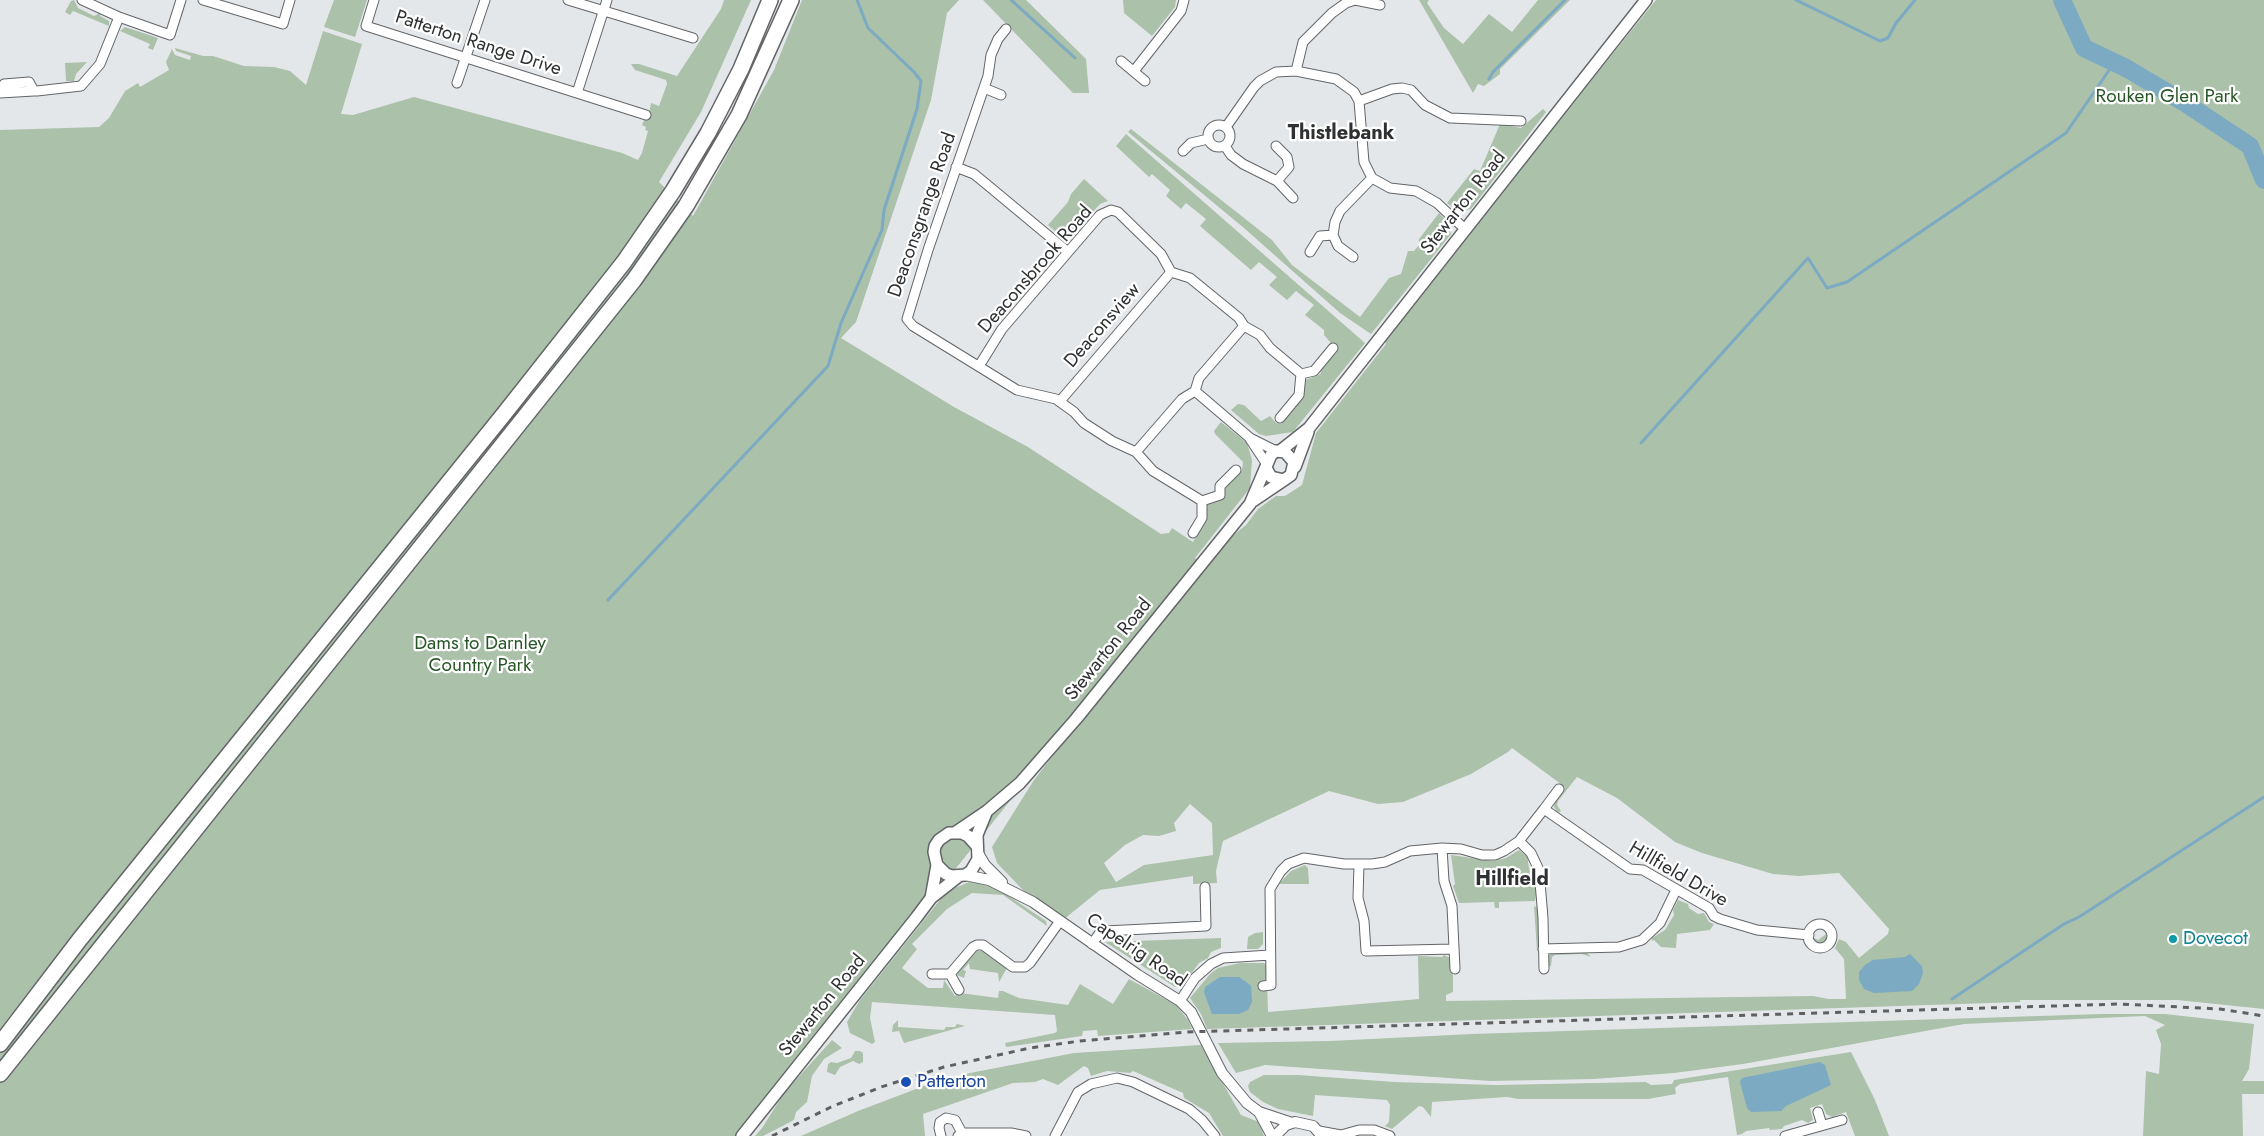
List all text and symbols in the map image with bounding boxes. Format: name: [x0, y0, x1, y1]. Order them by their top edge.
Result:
street label: Patterton Range Drive: [392, 6, 564, 82]
park label: Rouken Glen Park: [2096, 86, 2238, 108]
district label: Thistlebank: [1288, 122, 1394, 146]
street label: Deaconsgrange Road: [884, 130, 962, 300]
street label: Stewarton Road: [1417, 147, 1511, 259]
street label: Deaconsbrook Road: [974, 201, 1098, 339]
street label: Deaconsview: [1060, 279, 1146, 373]
street label: Stewarton Road: [1061, 594, 1157, 706]
park label: Dams to Darnley Country Park: [414, 633, 546, 677]
street label: Hillfield Drive: [1624, 837, 1732, 913]
district label: Hillfield: [1475, 868, 1549, 892]
street label: Capelrig Road: [1081, 909, 1191, 993]
place label: Dovecot: [2183, 928, 2248, 950]
marker: Dovecot: [2167, 933, 2179, 945]
street label: Stewarton Road: [775, 950, 871, 1062]
place label: Patterton: [917, 1071, 986, 1093]
marker: Patterton: [899, 1075, 913, 1089]

